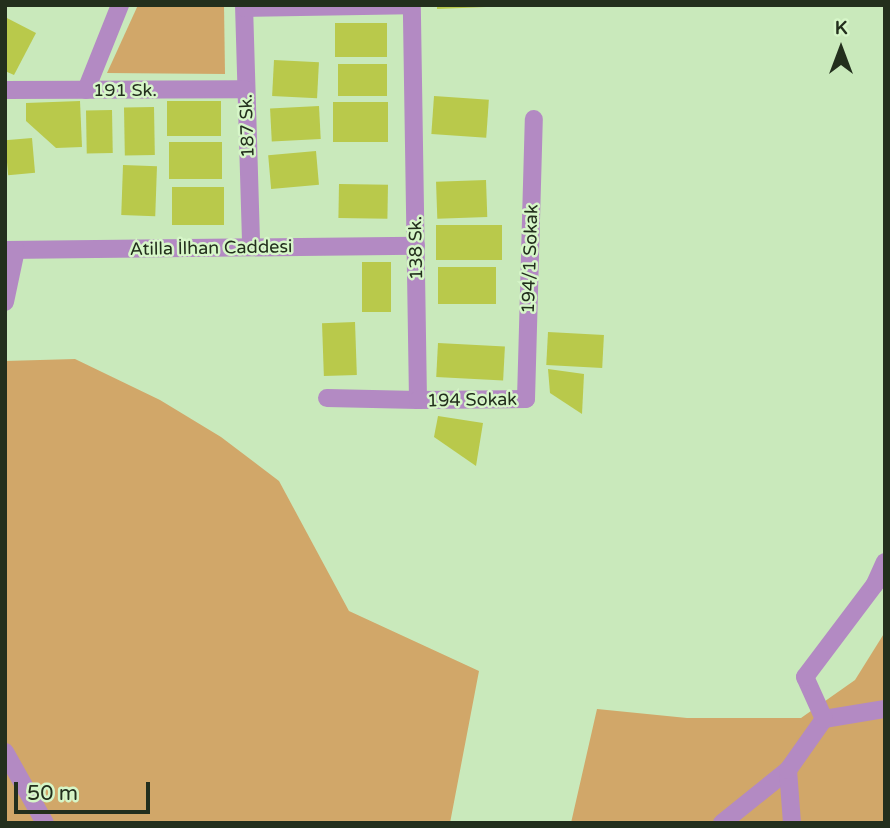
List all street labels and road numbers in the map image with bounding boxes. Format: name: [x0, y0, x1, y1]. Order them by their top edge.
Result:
street label: 191 Sk.: [93, 79, 157, 101]
street label: 187 Sk.: [235, 94, 259, 158]
street label: 194/1 Sokak: [517, 204, 543, 314]
street label: 138 Sk.: [405, 216, 427, 280]
street label: Atilla İlhan Caddesi: [129, 236, 293, 260]
street label: 194 Sokak: [427, 388, 517, 412]

